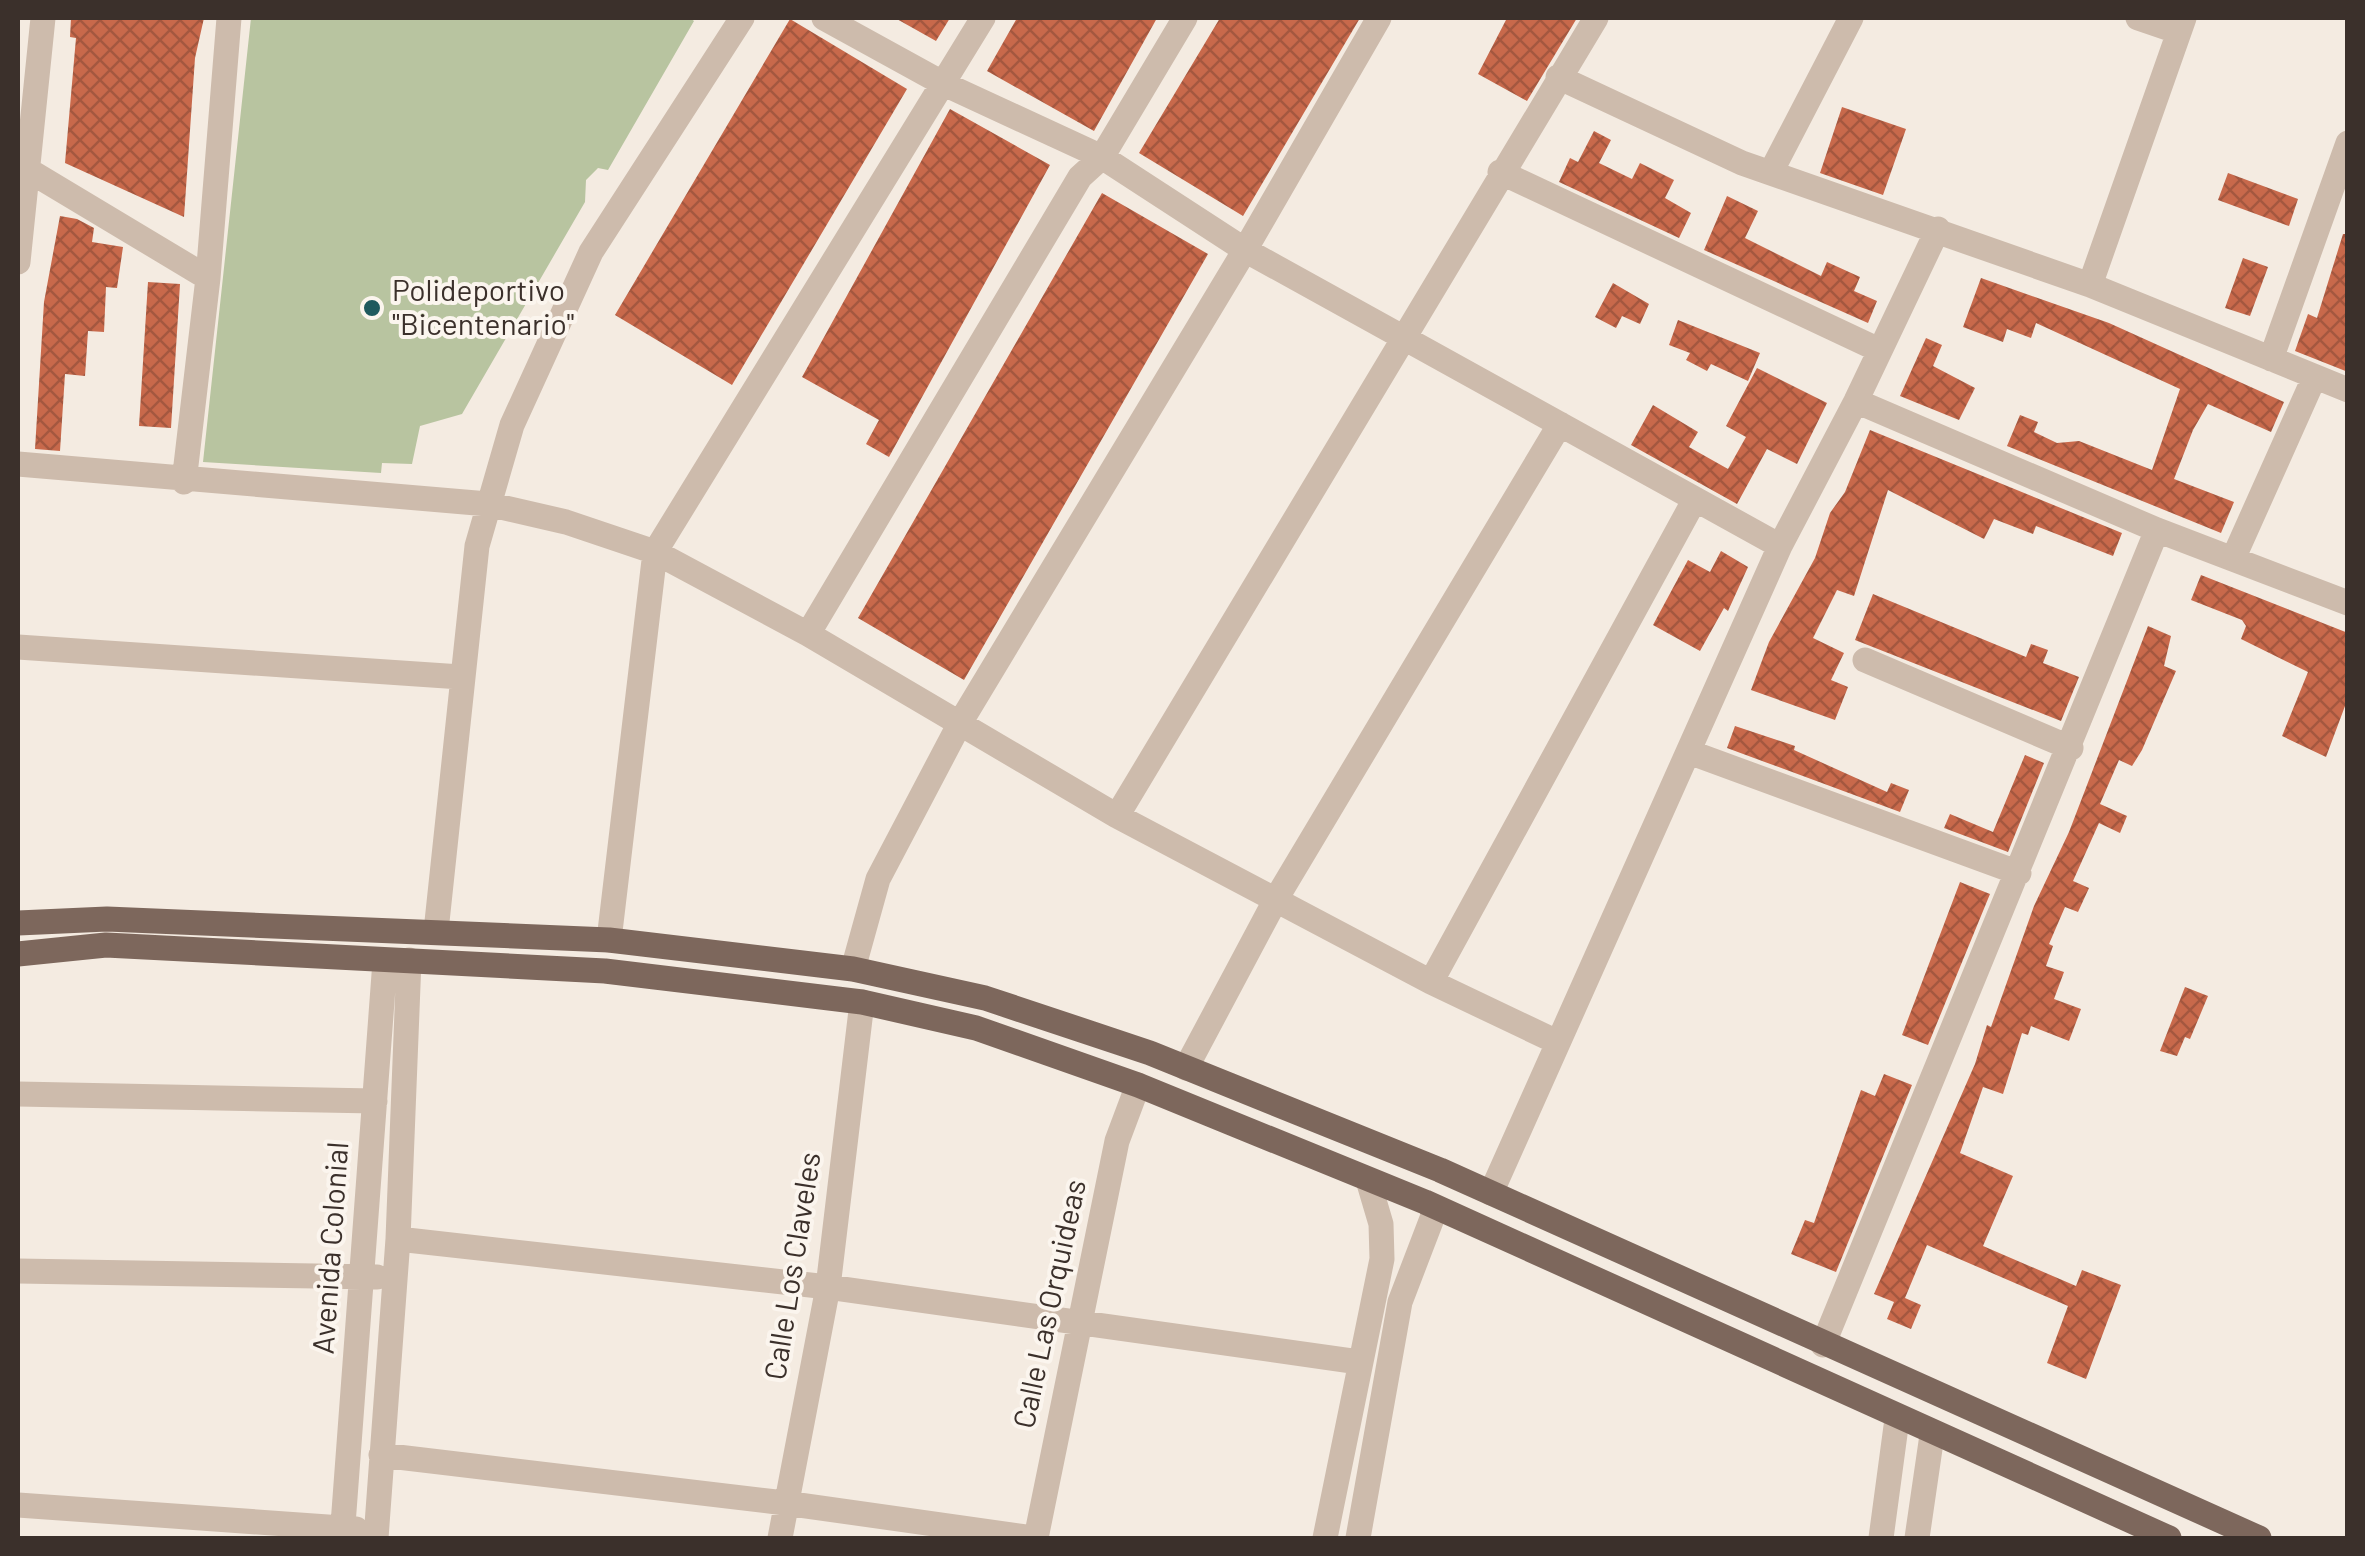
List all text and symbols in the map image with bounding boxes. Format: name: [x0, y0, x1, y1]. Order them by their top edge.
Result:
place label: Polideportivo "Bicentenario": [392, 271, 575, 341]
marker: Polideportivo "Bicentenario": [361, 297, 383, 319]
street label: Avenida Colonial: [304, 1141, 354, 1355]
street label: Calle Los Claveles: [755, 1149, 827, 1382]
street label: Calle Las Orquideas: [1004, 1176, 1092, 1431]

